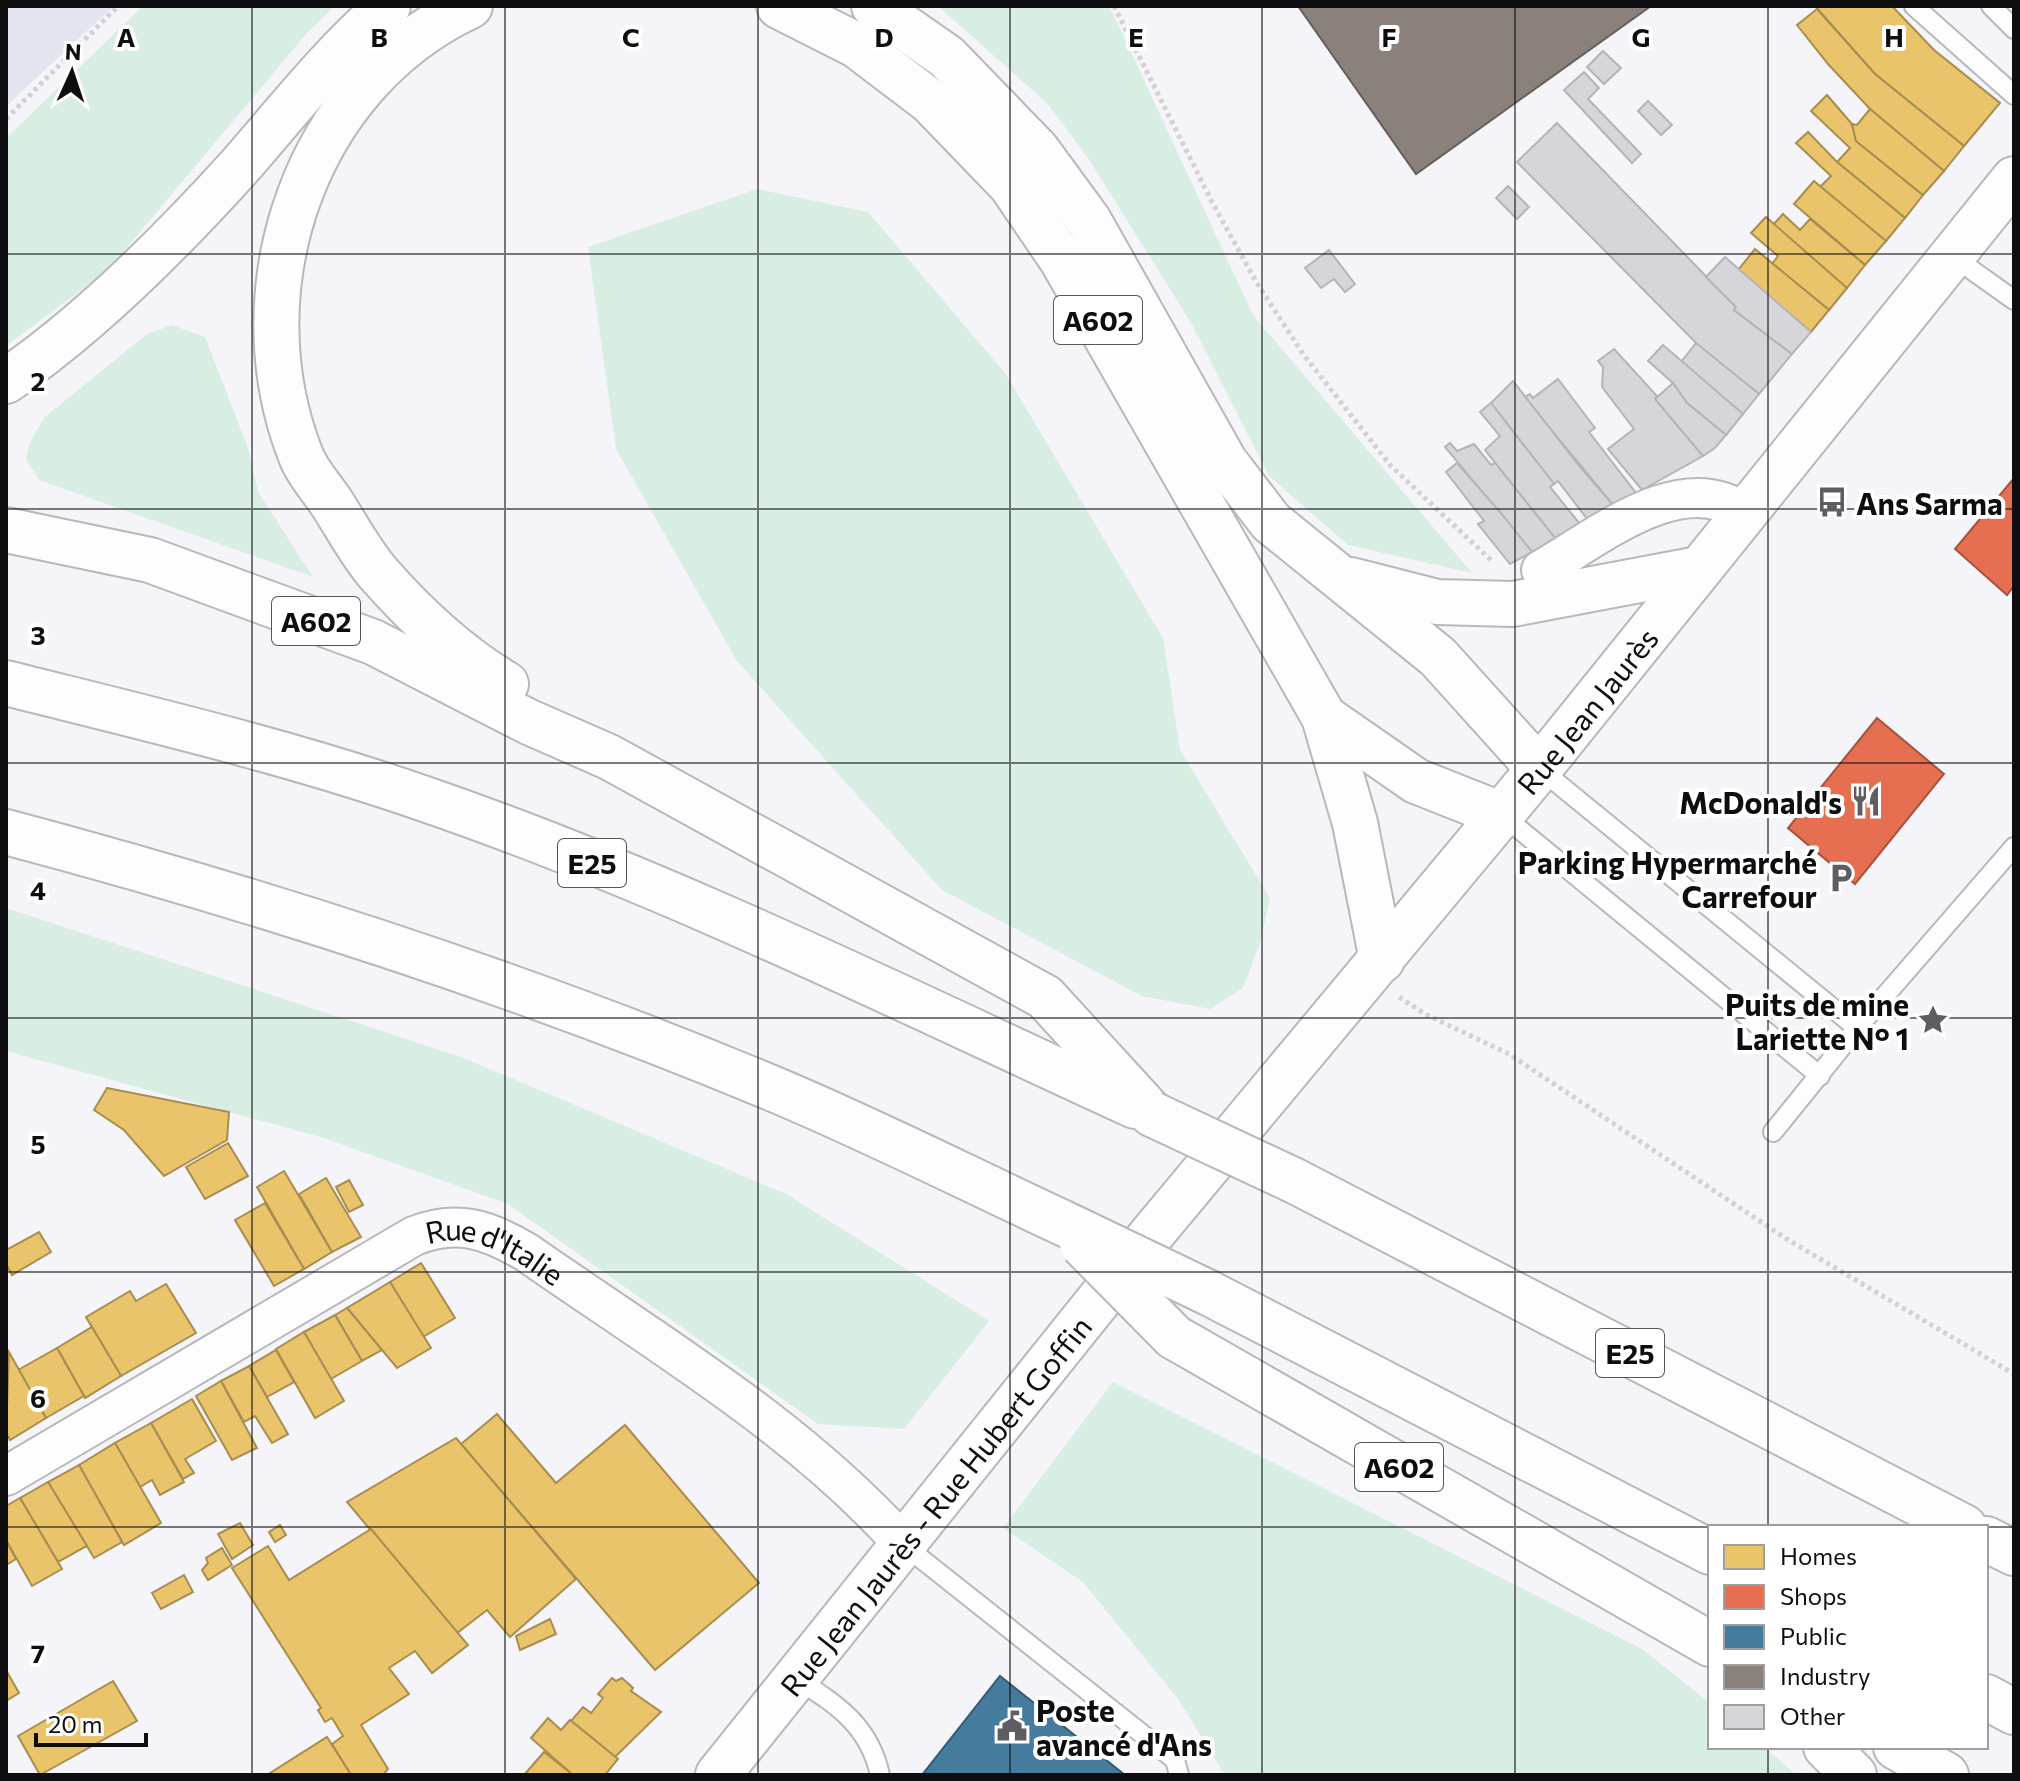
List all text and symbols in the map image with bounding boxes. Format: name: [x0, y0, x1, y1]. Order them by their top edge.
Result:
text: A: [117, 21, 136, 52]
text: B: [370, 21, 388, 52]
text: C: [622, 21, 640, 52]
text: D: [874, 21, 894, 52]
text: E: [1128, 21, 1144, 52]
text: F: [1381, 21, 1397, 52]
text: G: [1632, 21, 1650, 52]
text: H: [1884, 21, 1904, 52]
north arrow: [32, 32, 112, 112]
text: N: [64, 38, 82, 65]
road number: A602: [1054, 296, 1142, 344]
text: 2: [31, 365, 45, 396]
place label: Ans Sarma: [1856, 484, 2003, 521]
bus stop icon: Ans Sarma: [1815, 485, 1849, 519]
road number: A602: [272, 597, 360, 645]
text: 3: [30, 619, 46, 650]
street label: Rue Jean Jaurès: [1508, 619, 1665, 801]
place label: McDonald's: [1679, 783, 1842, 820]
restaurant icon: McDonald's: [1849, 784, 1883, 818]
road number: E25: [558, 839, 626, 887]
place label: Parking Hypermarché Carrefour: [1518, 843, 1817, 914]
parking icon: Parking Hypermarché Carrefour: [1824, 861, 1858, 895]
text: 4: [30, 874, 46, 905]
place label: Puits de mine Lariette N° 1: [1725, 985, 1909, 1056]
place icon: Puits de mine Lariette N° 1: [1916, 1003, 1950, 1037]
text: 5: [30, 1128, 46, 1159]
street label: Rue d'Italie: [422, 1209, 572, 1292]
street label: Rue Jean Jaurès - Rue Hubert Goffin: [771, 1308, 1098, 1703]
road number: E25: [1596, 1329, 1664, 1377]
text: 6: [30, 1382, 46, 1413]
road number: A602: [1355, 1443, 1443, 1491]
legend: [1708, 1525, 1988, 1749]
text: Homes: [1780, 1541, 1857, 1570]
text: Shops: [1780, 1581, 1847, 1610]
text: Public: [1780, 1621, 1847, 1650]
text: 7: [31, 1637, 45, 1668]
text: Industry: [1780, 1661, 1870, 1690]
place label: Poste avancé d'Ans: [1036, 1691, 1212, 1762]
scale bar: [36, 1697, 146, 1747]
text: Other: [1780, 1701, 1846, 1730]
text: 20 m: [48, 1709, 102, 1738]
public building icon: Poste avancé d'Ans: [995, 1709, 1029, 1743]

